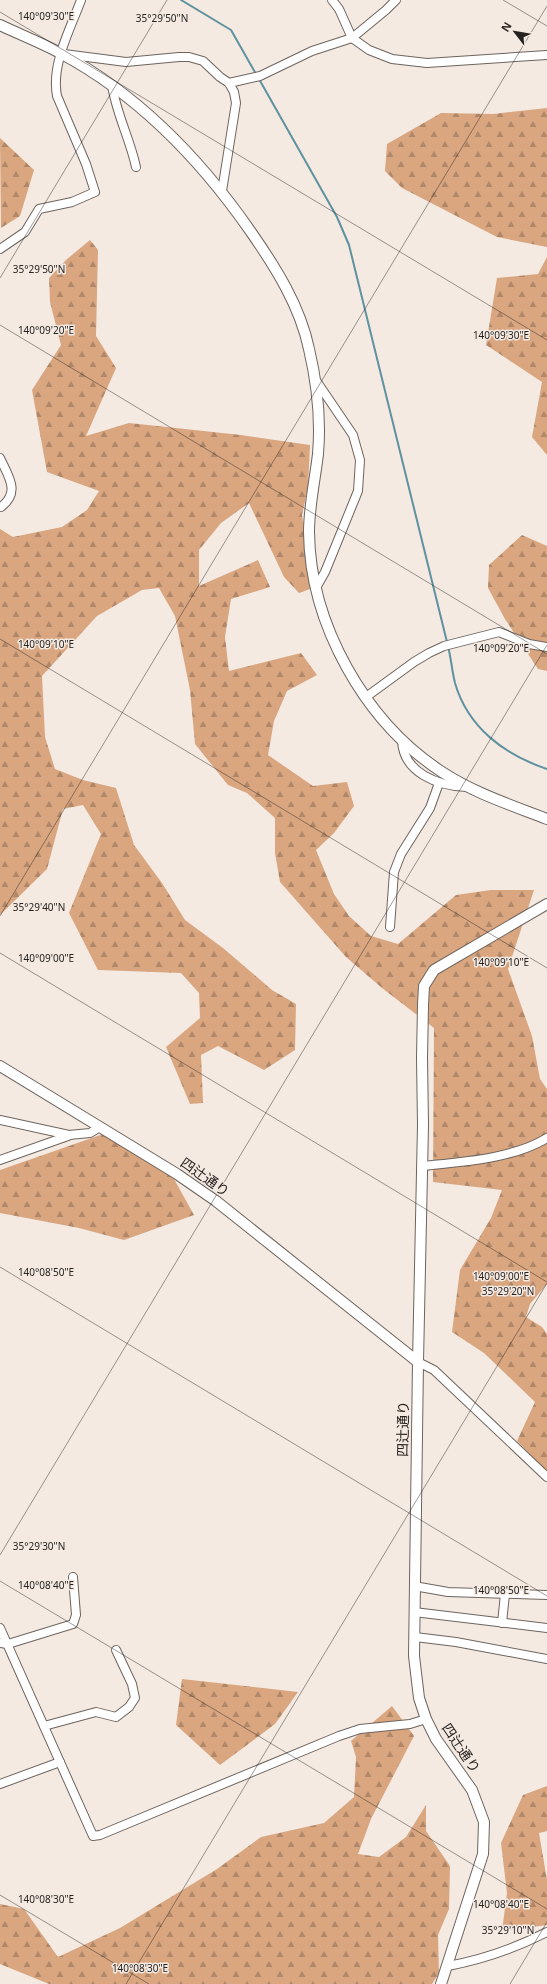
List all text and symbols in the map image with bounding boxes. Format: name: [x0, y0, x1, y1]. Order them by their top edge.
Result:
text: 140°09'30"E: [18, 9, 74, 23]
text: 35°29'50"N: [136, 11, 188, 25]
north arrow: [495, 12, 535, 52]
text: N: [497, 19, 515, 34]
text: 35°29'50"N: [13, 262, 65, 276]
text: 140°09'20"E: [18, 323, 74, 337]
text: 140°09'30"E: [473, 328, 529, 342]
text: 140°09'10"E: [18, 637, 74, 651]
text: 140°09'20"E: [473, 641, 529, 655]
text: 35°29'40"N: [13, 900, 65, 914]
text: 140°09'00"E: [18, 951, 74, 965]
text: 140°09'10"E: [473, 955, 529, 969]
street label: 四辻通り: [177, 1153, 234, 1200]
text: 140°08'50"E: [18, 1265, 74, 1279]
text: 140°09'00"E: [473, 1269, 529, 1283]
text: 35°29'20"N: [482, 1284, 534, 1298]
street label: 四辻通り: [393, 1401, 412, 1457]
text: 35°29'30"N: [13, 1539, 65, 1553]
text: 140°08'40"E: [18, 1578, 74, 1592]
text: 140°08'50"E: [473, 1583, 529, 1597]
street label: 四辻通り: [438, 1719, 485, 1776]
text: 140°08'30"E: [18, 1892, 74, 1906]
text: 140°08'40"E: [473, 1897, 529, 1911]
text: 35°29'10"N: [482, 1923, 534, 1937]
text: 140°08'30"E: [112, 1961, 168, 1975]

